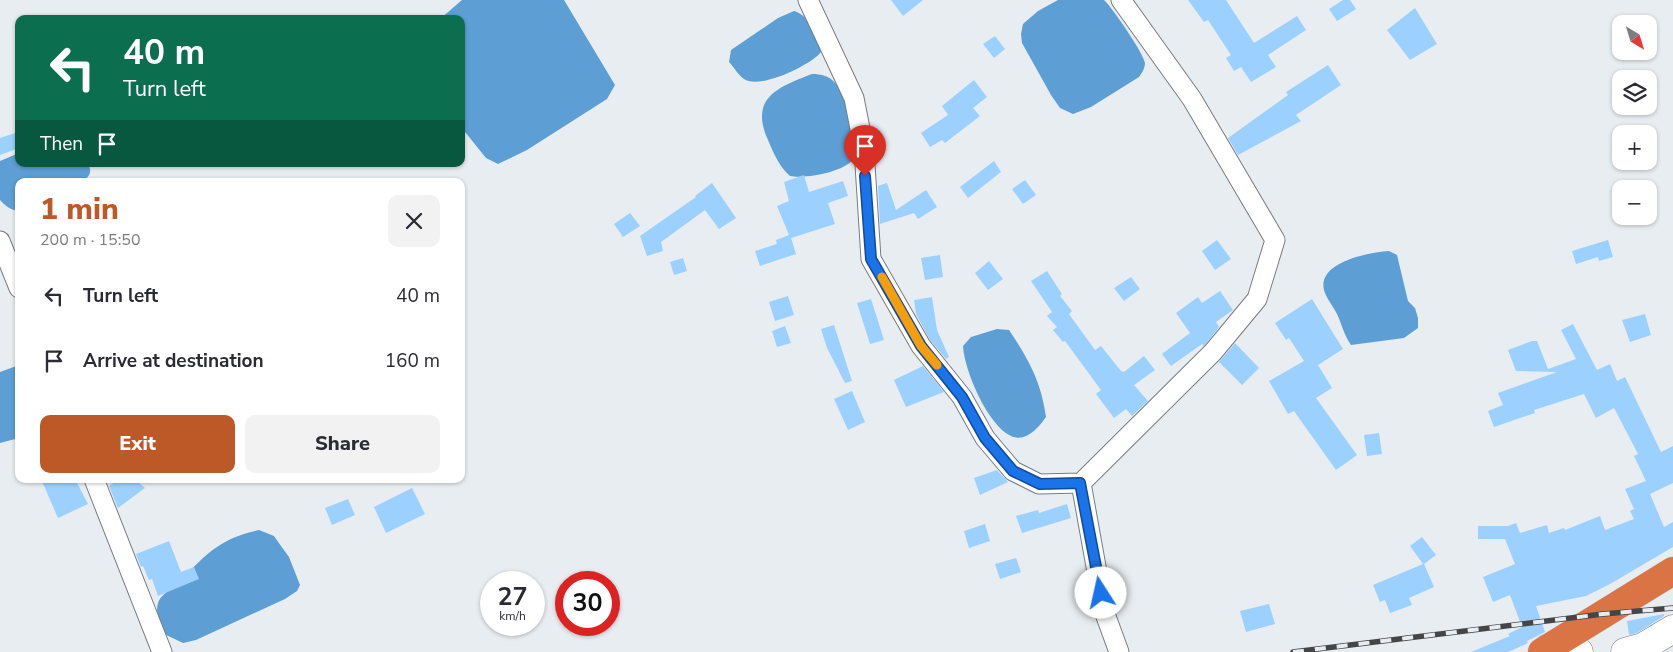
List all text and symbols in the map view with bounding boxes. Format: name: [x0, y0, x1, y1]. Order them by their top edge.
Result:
north arrow: [1612, 15, 1658, 60]
map controls: [1612, 15, 1657, 225]
text: 40 m: [123, 29, 205, 76]
icon: left: [40, 35, 105, 100]
button: layers: [1612, 70, 1657, 115]
text: Turn left: [123, 74, 206, 104]
pin: [844, 125, 886, 176]
button: +: [1612, 125, 1657, 170]
icon: arrive: [93, 130, 121, 158]
text: Then: [40, 131, 83, 157]
icon: arrive: [851, 132, 879, 160]
button: −: [1612, 180, 1657, 225]
text: 1 min: [40, 189, 119, 230]
button: close: [388, 195, 440, 247]
text: 200 m · 15:50: [40, 229, 141, 251]
icon: left: [40, 282, 68, 310]
text: Turn left: [83, 283, 158, 309]
text: 40 m: [396, 283, 440, 309]
icon: arrive: [40, 347, 68, 375]
text: Arrive at destination: [83, 348, 264, 374]
text: 160 m: [385, 348, 440, 374]
button: Exit: [40, 415, 235, 473]
button: Share: [245, 415, 440, 473]
position arrow: [1074, 566, 1126, 618]
speed limit sign: 30: [555, 571, 620, 636]
text: 27: [497, 580, 528, 614]
text: km/h: [499, 608, 526, 624]

